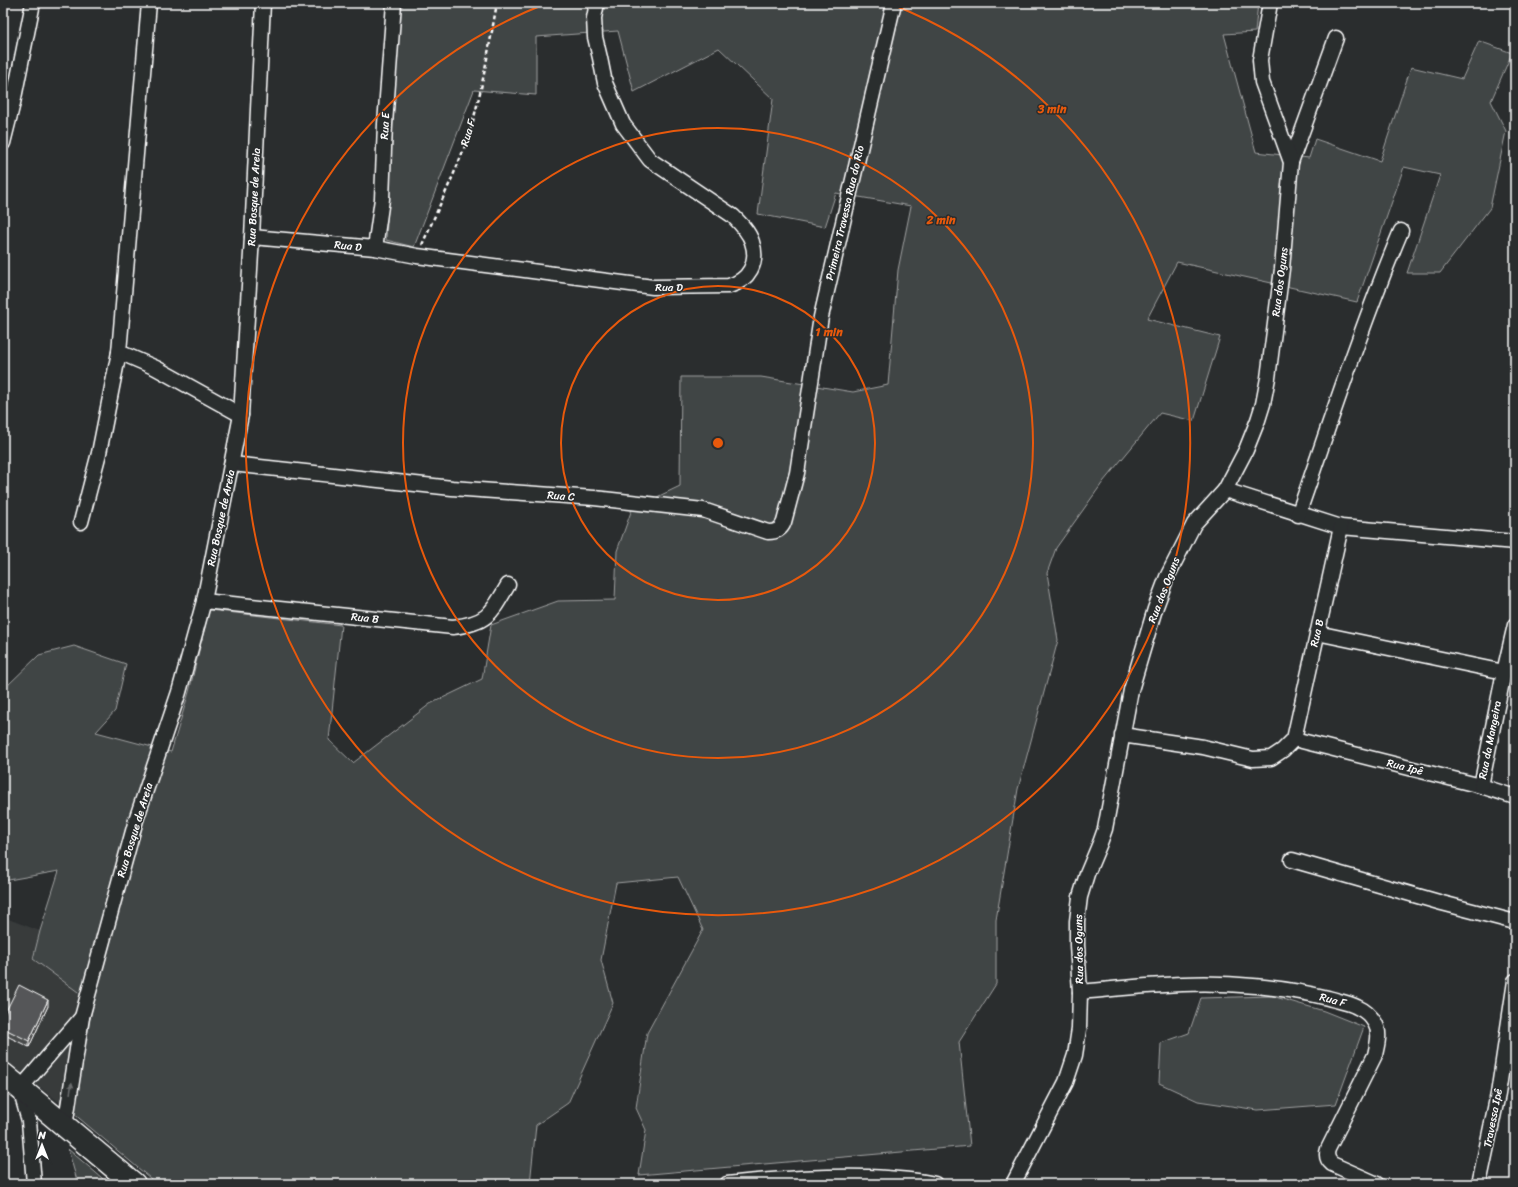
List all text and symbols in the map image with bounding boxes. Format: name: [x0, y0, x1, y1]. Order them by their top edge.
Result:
text: 3 min: [1037, 98, 1067, 120]
street label: Rua E: [375, 111, 395, 140]
street label: Rua F: [455, 116, 481, 149]
street label: Primeira Travessa Rua do Rio: [820, 143, 870, 282]
street label: Rua Bosque de Areia: [242, 147, 266, 247]
text: 2 min: [925, 209, 956, 231]
street label: Rua D: [333, 235, 363, 257]
street label: Rua dos Oguns: [1266, 245, 1294, 318]
street label: Rua D: [655, 278, 683, 297]
text: 1 min: [815, 321, 843, 343]
centre of rings: [711, 436, 725, 450]
street label: Rua Bosque de Areia: [202, 468, 241, 568]
street label: Rua C: [546, 486, 576, 506]
street label: Rua dos Oguns: [1143, 553, 1186, 626]
street label: Rua B: [350, 607, 380, 629]
street label: Rua B: [1305, 617, 1329, 649]
street label: Rua da Mangeira: [1473, 699, 1507, 781]
street label: Rua Ipê: [1385, 753, 1425, 781]
street label: Rua Bosque de Areia: [112, 780, 159, 880]
street label: Rua dos Oguns: [1069, 913, 1089, 984]
street label: Rua F: [1318, 987, 1349, 1013]
one-way arrow: [68, 1082, 74, 1094]
street label: Travessa Ipê: [1478, 1087, 1508, 1149]
north arrow: [22, 1125, 62, 1165]
text: N: [37, 1126, 46, 1145]

